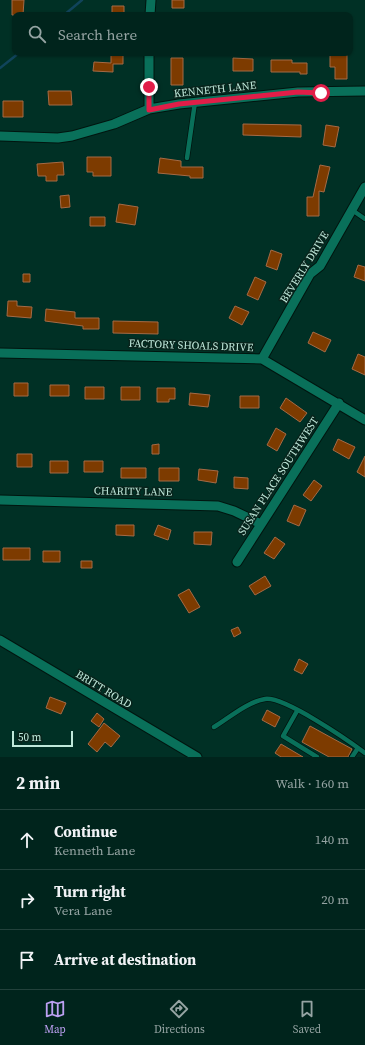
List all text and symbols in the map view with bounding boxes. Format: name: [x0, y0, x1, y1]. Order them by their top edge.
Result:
search box: [12, 12, 353, 56]
icon: search: [26, 23, 48, 45]
text: Search here: [58, 24, 137, 45]
route end: [140, 78, 158, 96]
street label: KENNETH LANE: [173, 78, 257, 101]
route start: [312, 84, 330, 102]
street label: BEVERLY DRIVE: [276, 228, 333, 306]
street label: FACTORY SHOALS DRIVE: [128, 336, 254, 355]
street label: SUSAN PLACE SOUTHWEST: [235, 414, 322, 538]
street label: CHARITY LANE: [94, 483, 173, 500]
street label: BRITT ROAD: [73, 667, 135, 712]
scale bar: [12, 729, 73, 748]
text: 50 m: [18, 730, 41, 745]
text: 2 min: [16, 771, 60, 795]
text: Walk · 160 m: [276, 775, 349, 792]
text: Continue: [54, 821, 117, 842]
icon: ahead: [16, 829, 38, 851]
text: 140 m: [315, 831, 349, 848]
text: Kenneth Lane: [54, 842, 135, 859]
text: Turn right: [54, 881, 126, 902]
icon: right: [16, 889, 38, 911]
text: 20 m: [321, 891, 349, 908]
text: Vera Lane: [54, 902, 112, 919]
icon: arrive: [16, 949, 38, 971]
text: Arrive at destination: [54, 949, 196, 970]
tab: Map: [44, 998, 66, 1037]
tab: Directions: [154, 998, 205, 1037]
tab: Saved: [293, 998, 321, 1037]

